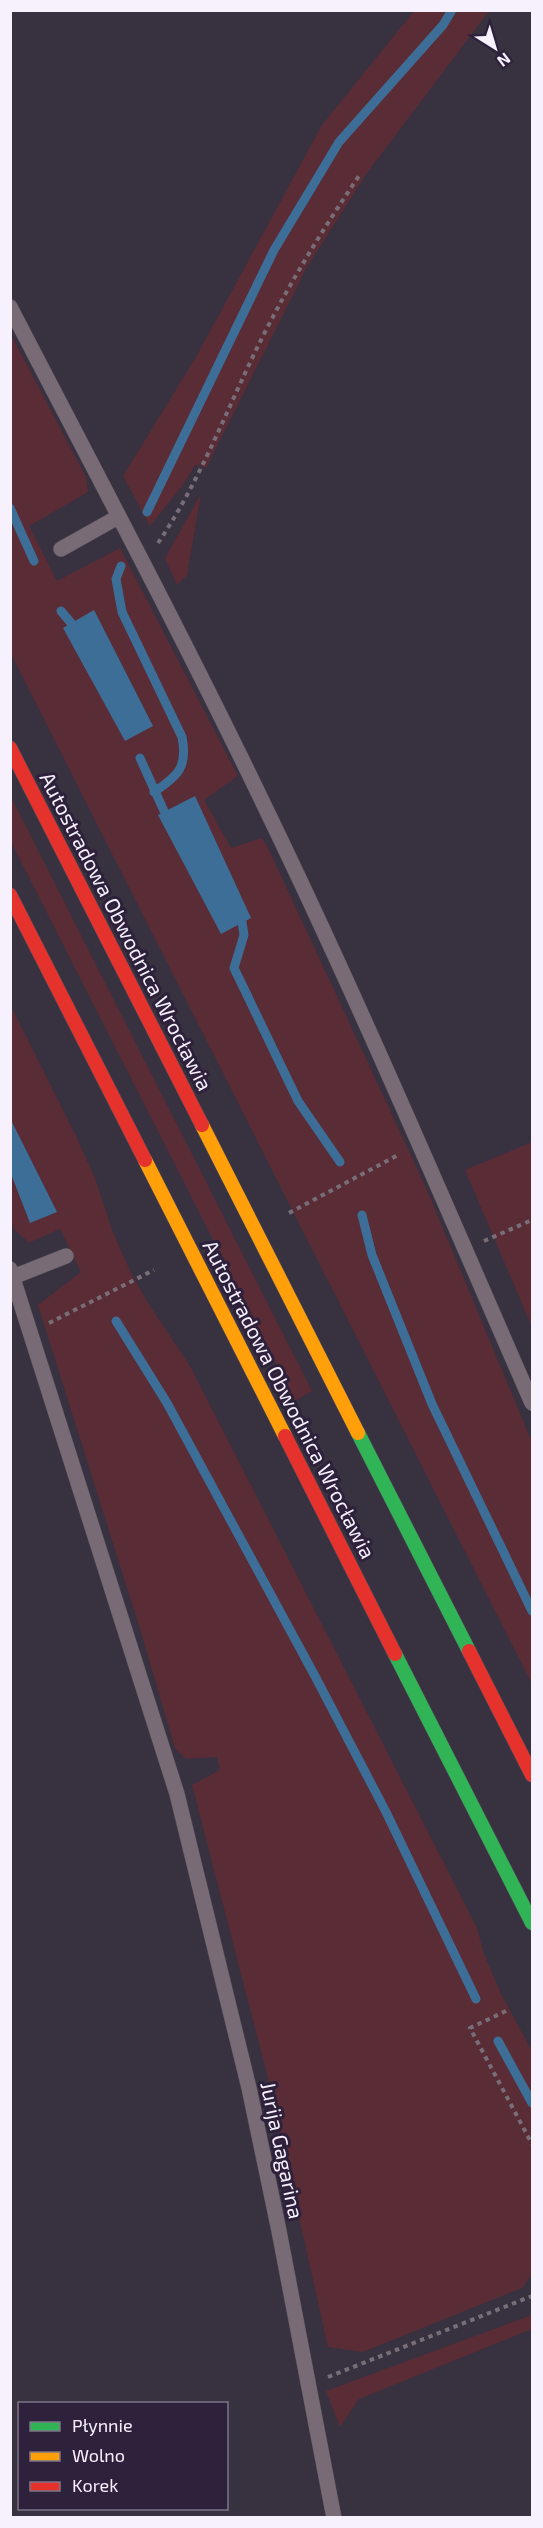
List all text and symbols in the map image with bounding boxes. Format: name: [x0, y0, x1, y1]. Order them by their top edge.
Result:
north arrow: [465, 18, 525, 78]
text: N: [494, 49, 515, 71]
street label: Autostradowa Obwodnica Wrocławia: [35, 768, 219, 1094]
street label: Autostradowa Obwodnica Wrocławia: [198, 1236, 382, 1562]
street label: Jurija Gagarina: [255, 2079, 310, 2221]
legend: [18, 2402, 228, 2510]
text: Płynnie: [72, 2414, 133, 2436]
text: Wolno: [72, 2444, 125, 2466]
text: Korek: [72, 2474, 118, 2496]

